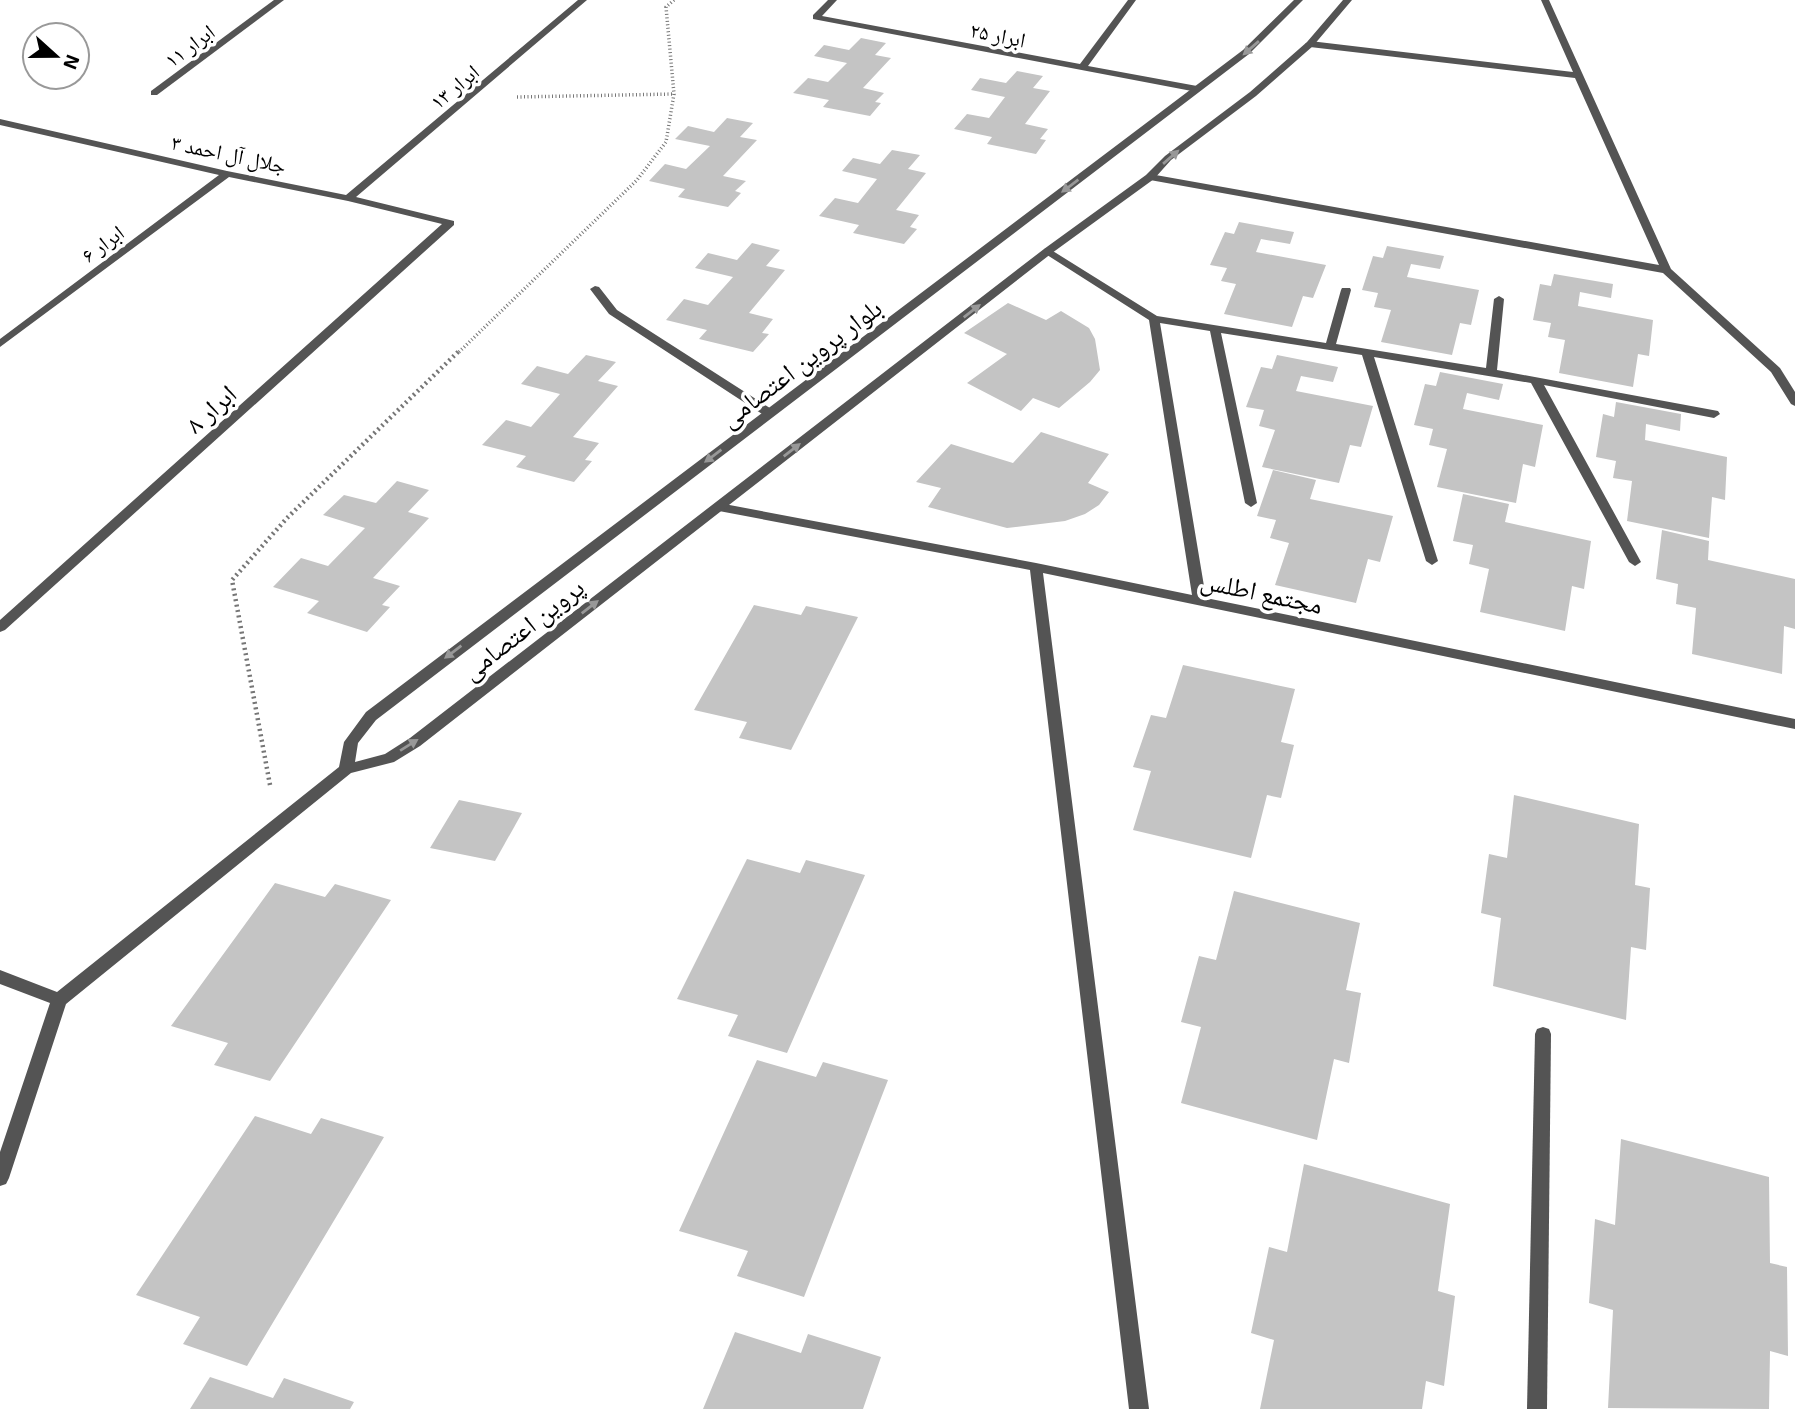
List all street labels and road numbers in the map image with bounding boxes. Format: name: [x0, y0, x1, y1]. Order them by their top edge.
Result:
street label: ابرار ۲۵: [968, 16, 1028, 52]
street label: ابرار ۱۱: [159, 18, 219, 72]
street label: ابرار ۱۳: [425, 58, 484, 114]
street label: جلال آل احمد ۳: [169, 129, 289, 178]
street label: ابرار ۶: [76, 219, 128, 267]
street label: بلوار پروین اعتصامی: [713, 291, 888, 435]
street label: ابرار ۸: [178, 377, 242, 440]
street label: مجتمع اطلس: [1198, 563, 1326, 622]
street label: پروین اعتصامی: [455, 571, 591, 687]

